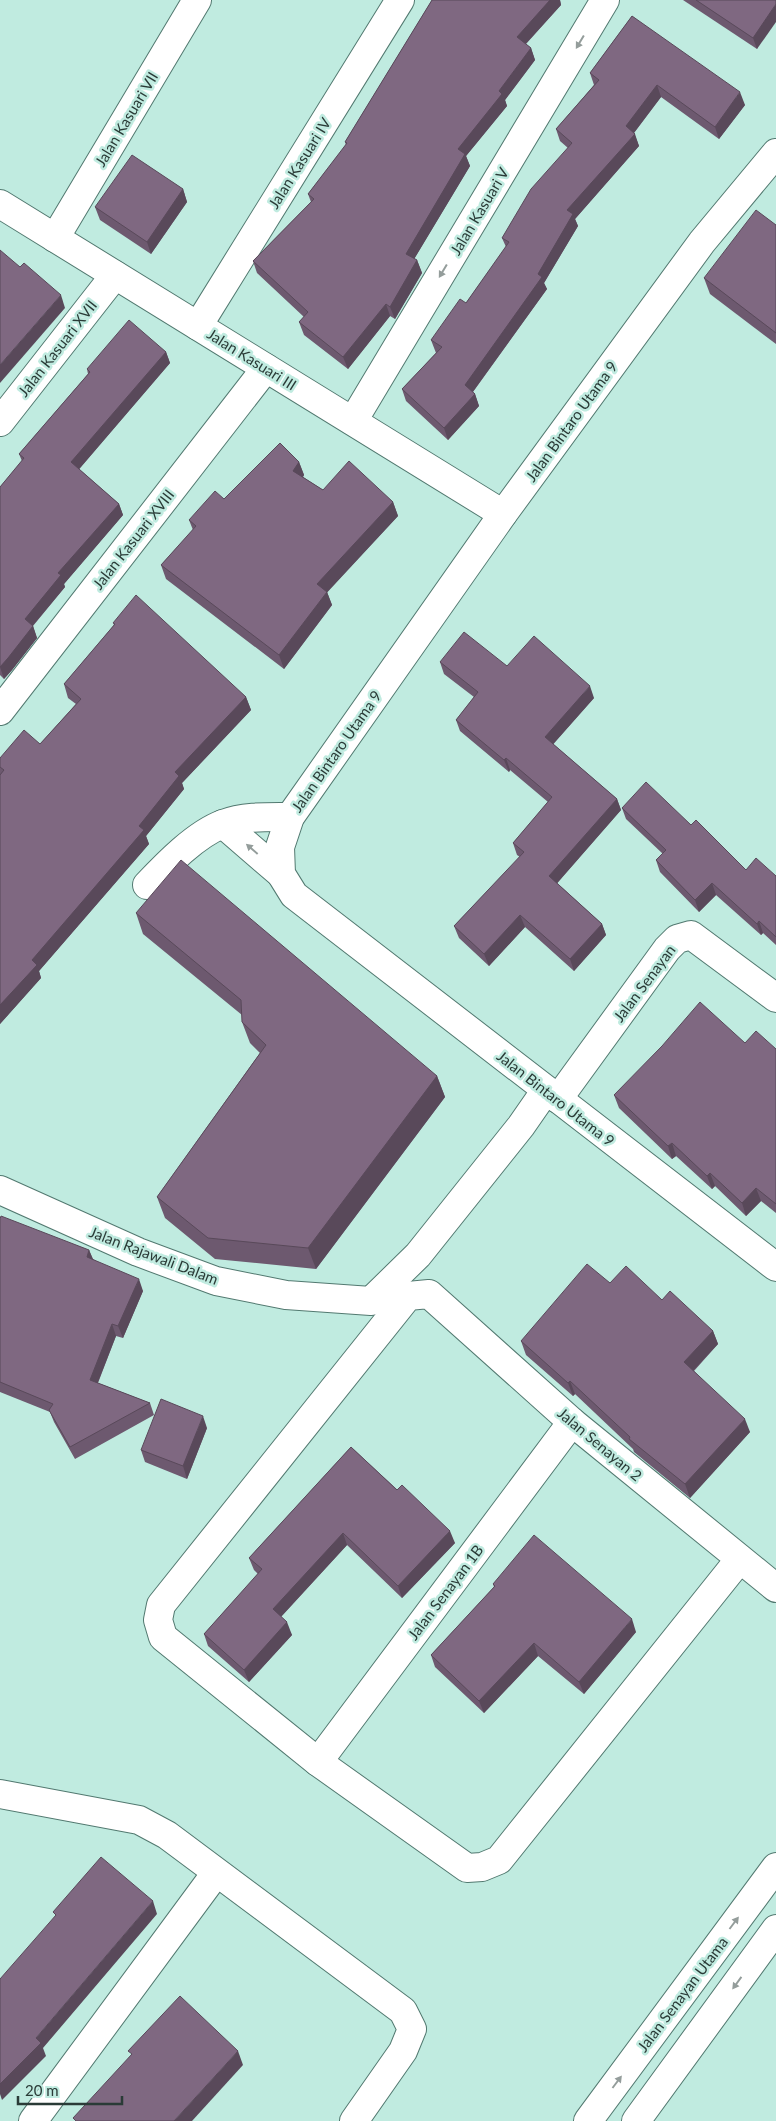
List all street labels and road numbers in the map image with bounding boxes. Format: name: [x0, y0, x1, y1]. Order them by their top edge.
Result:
street label: Jalan Kasuari VII: [91, 68, 161, 170]
street label: Jalan Kasuari IV: [264, 114, 335, 212]
street label: Jalan Kasuari V: [446, 163, 513, 258]
street label: Jalan Kasuari XVII: [14, 296, 100, 400]
street label: Jalan Kasuari III: [204, 324, 300, 394]
street label: Jalan Bintaro Utama 9: [521, 357, 621, 485]
street label: Jalan Kasuari XVIII: [88, 485, 178, 593]
street label: Jalan Bintaro Utama 9: [287, 687, 385, 815]
street label: Jalan Senayan: [609, 941, 679, 1025]
street label: Jalan Bintaro Utama 9: [494, 1046, 618, 1150]
street label: Jalan Rajawali Dalam: [87, 1222, 221, 1288]
street label: Jalan Senayan 2: [554, 1404, 646, 1484]
street label: Jalan Senayan 1B: [404, 1541, 486, 1643]
street label: Jalan Senayan Utama: [633, 1933, 731, 2055]

